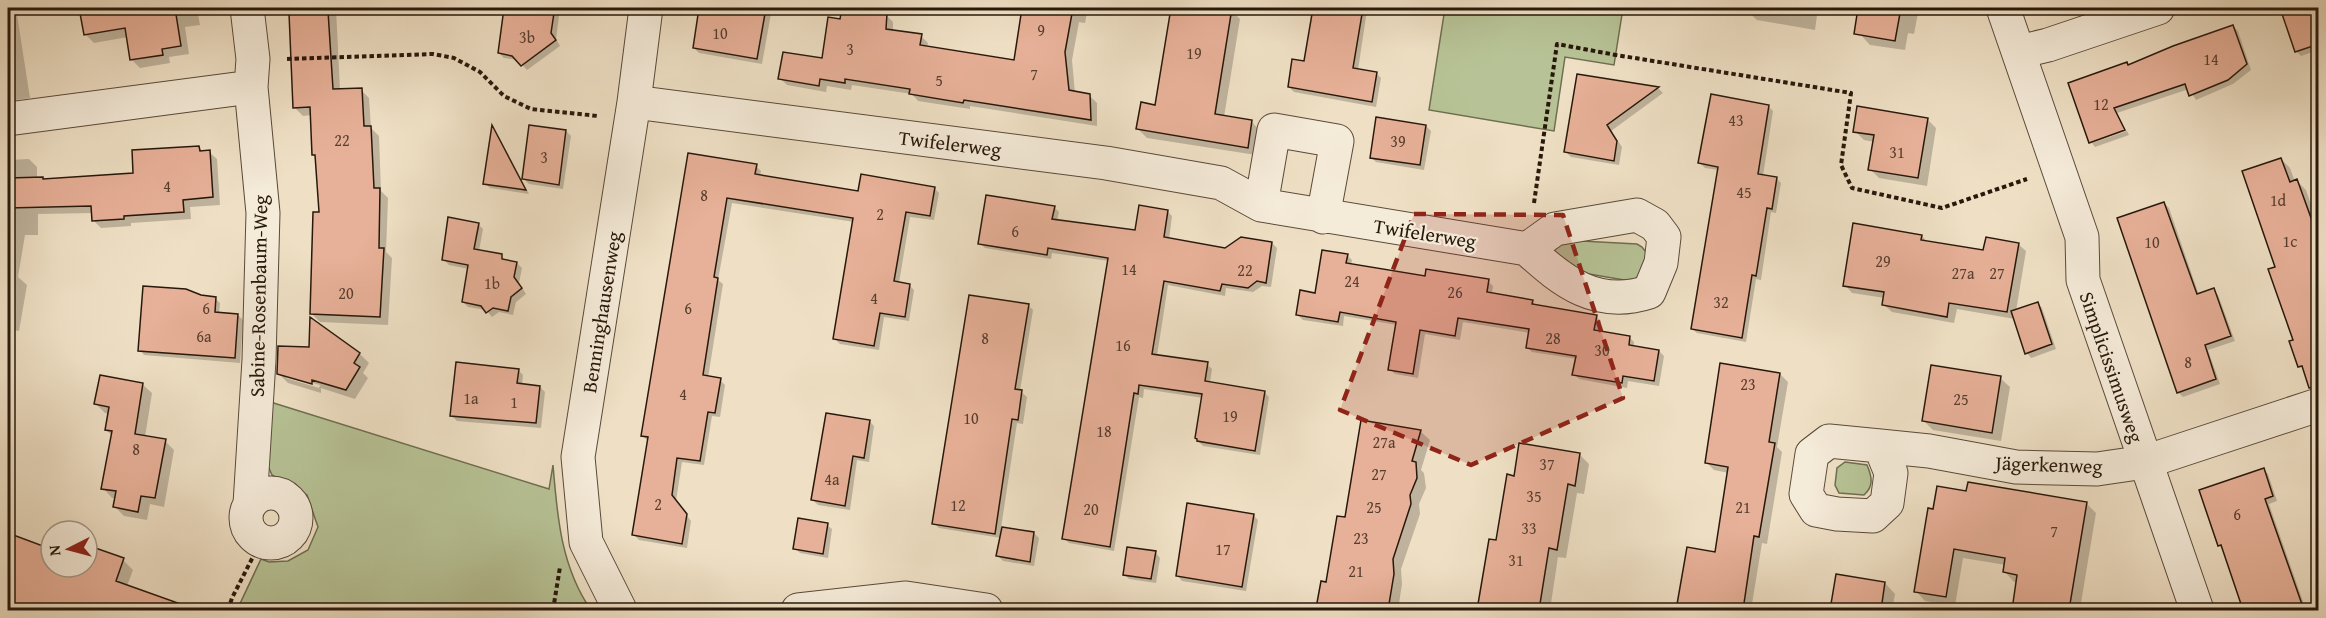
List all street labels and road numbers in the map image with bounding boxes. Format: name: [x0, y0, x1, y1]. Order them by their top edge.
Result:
street label: Twifelerweg: [897, 122, 1003, 164]
street label: Sabine-Rosenbaum-Weg: [242, 195, 274, 397]
street label: Twifelerweg: [1372, 211, 1478, 255]
street label: Benninghausenweg: [574, 229, 628, 395]
street label: Simplicissimusweg: [2073, 288, 2151, 446]
street label: Jägerkenweg: [1992, 448, 2103, 480]

